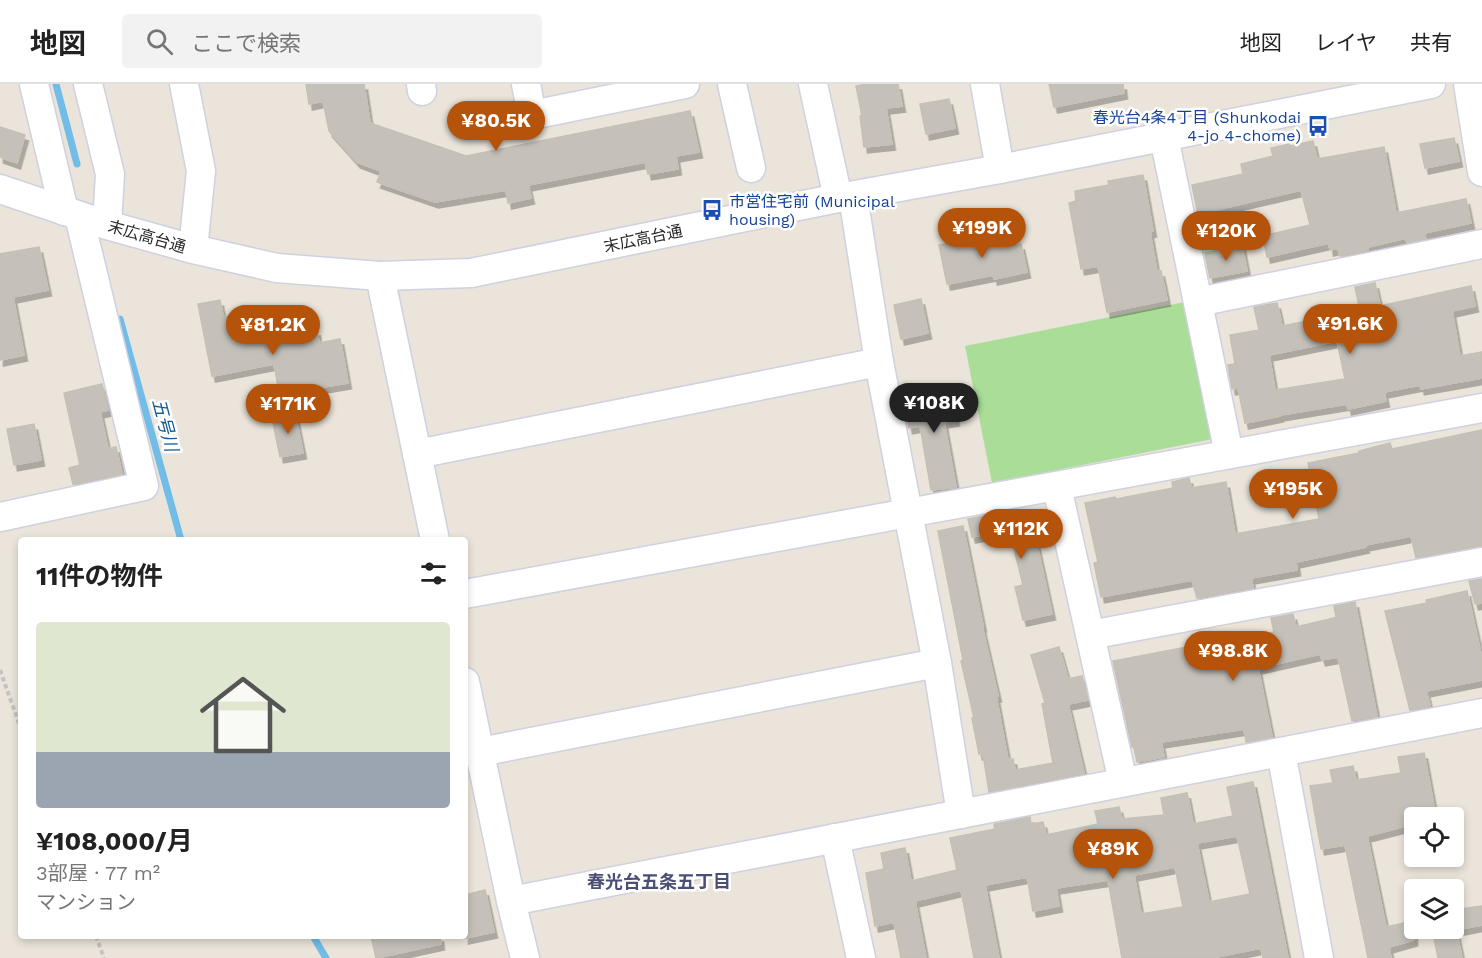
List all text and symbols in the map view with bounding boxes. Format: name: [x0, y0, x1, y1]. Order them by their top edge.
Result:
search box: [122, 14, 542, 68]
icon: search: [143, 25, 176, 58]
text: 地図: [30, 27, 86, 60]
text: 地図: [1240, 30, 1282, 55]
text: レイヤ: [1315, 30, 1377, 55]
text: 共有: [1410, 30, 1452, 55]
text: ここで検索: [191, 31, 301, 56]
pin: ¥80.5K: [447, 101, 545, 152]
text: ¥80.5K: [461, 108, 531, 132]
place label: 春光台4条4丁目 (Shunkodai 4-jo 4-chome): [1093, 108, 1301, 145]
bus stop icon: 春光台4条4丁目 (Shunkodai 4-jo 4-chome): [1306, 114, 1330, 138]
place label: 市営住宅前 (Municipal housing): [729, 192, 895, 229]
bus stop icon: 市営住宅前 (Municipal housing): [700, 198, 724, 222]
pin: ¥199K: [940, 208, 1024, 259]
pin: ¥120K: [1184, 211, 1268, 262]
text: ¥199K: [952, 215, 1012, 239]
street label: 末広高台通: [106, 216, 188, 257]
text: ¥120K: [1196, 218, 1256, 242]
street label: 末広高台通: [602, 221, 684, 256]
pin: ¥91.6K: [1301, 304, 1399, 355]
pin: ¥81.2K: [224, 305, 322, 356]
text: ¥91.6K: [1317, 311, 1383, 335]
text: ¥81.2K: [240, 312, 306, 336]
pin: ¥108K: [892, 383, 976, 434]
pin: ¥171K: [246, 384, 330, 435]
text: ¥108K: [903, 390, 965, 414]
text: ¥171K: [260, 391, 316, 415]
water label: 五号川: [148, 396, 183, 456]
pin: ¥195K: [1251, 469, 1335, 520]
text: ¥195K: [1263, 476, 1323, 500]
pin: ¥112K: [979, 509, 1063, 560]
text: ¥112K: [993, 516, 1049, 540]
icon: filters: [417, 557, 450, 590]
text: 11件の物件: [36, 561, 162, 591]
pin: ¥98.8K: [1184, 631, 1282, 682]
text: ¥98.8K: [1198, 638, 1268, 662]
icon: home: [189, 661, 297, 769]
map controls: [1404, 807, 1464, 939]
button: locate: [1404, 807, 1464, 867]
text: ¥108,000/月: [36, 826, 193, 856]
pin: ¥89K: [1077, 829, 1149, 880]
text: ¥89K: [1087, 836, 1139, 860]
text: 3部屋 · 77 m²: [36, 861, 160, 885]
district label: 春光台五条五丁目: [587, 871, 731, 892]
button: layers: [1404, 879, 1464, 939]
text: マンション: [36, 890, 136, 914]

